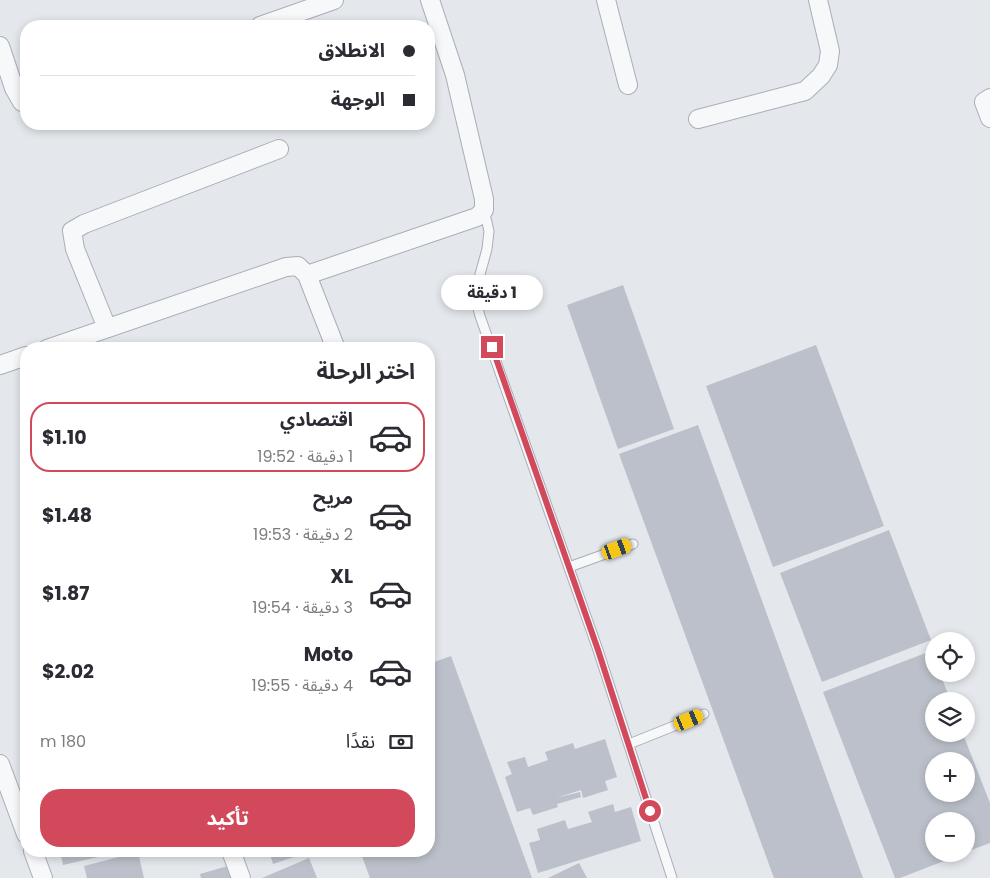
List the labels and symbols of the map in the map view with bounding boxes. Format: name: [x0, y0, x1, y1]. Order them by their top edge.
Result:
callout: 1 دقيقة: [441, 274, 543, 310]
route end: [481, 336, 503, 358]
car: [600, 537, 633, 561]
car: [672, 707, 705, 733]
route start: [639, 800, 661, 822]

